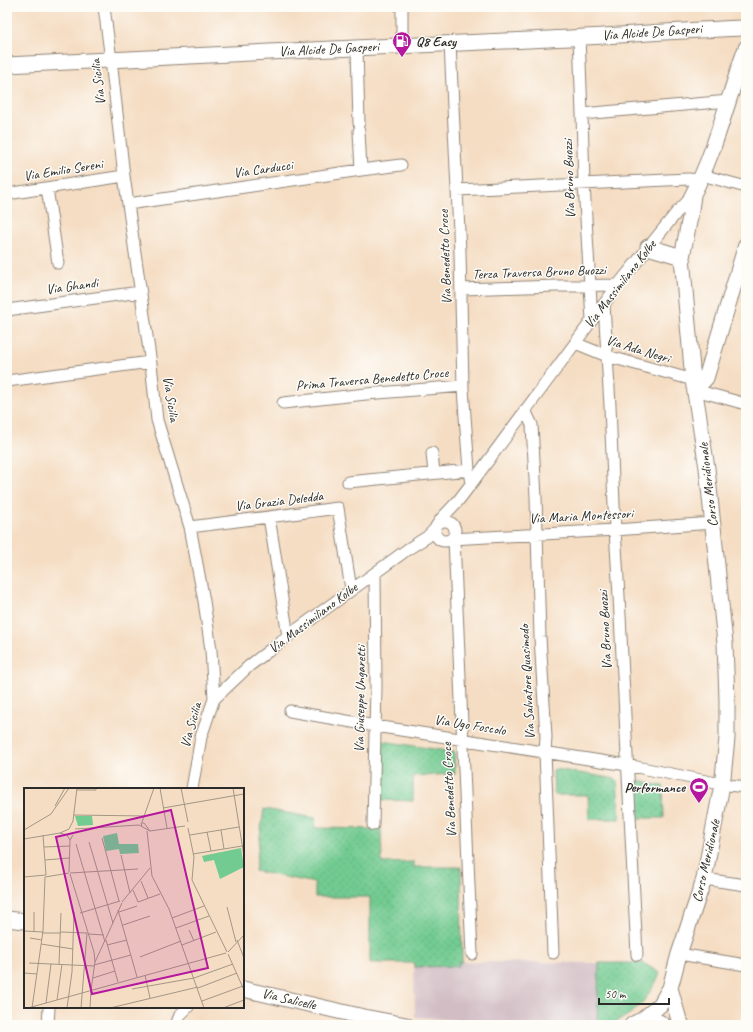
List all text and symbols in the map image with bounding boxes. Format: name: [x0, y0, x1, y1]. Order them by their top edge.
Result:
street label: Via Alcide De Gasperi: [602, 20, 705, 44]
fuel station icon: Q8 Easy: [391, 30, 413, 58]
place label: Q8 Easy: [416, 33, 457, 50]
street label: Via Alcide De Gasperi: [279, 38, 382, 60]
street label: Via Sicilia: [87, 57, 109, 106]
street label: Via Bruno Buozzi: [559, 137, 579, 219]
street label: Via Emilio Sereni: [22, 155, 106, 185]
street label: Via Carducci: [232, 156, 296, 182]
street label: Via Benedetto Croce: [435, 208, 455, 305]
street label: Via Massimiliano Kolbe: [580, 235, 661, 331]
street label: Terza Traversa Bruno Buozzi: [472, 261, 608, 283]
street label: Via Ghandi: [45, 274, 101, 298]
street label: Via Ada Negri: [604, 331, 674, 367]
street label: Prima Traversa Benedetto Croce: [295, 364, 450, 394]
street label: Via Sicilia: [159, 375, 183, 424]
street label: Corso Meridionale: [694, 441, 722, 528]
street label: Via Grazia Deledda: [234, 487, 325, 515]
street label: Via Maria Montessori: [529, 505, 636, 527]
street label: Via Massimiliano Kolbe: [265, 578, 362, 657]
street label: Via Bruno Buozzi: [594, 588, 616, 670]
street label: Via Salvatore Quasimodo: [515, 622, 539, 740]
street label: Via Giuseppe Ungaretti: [351, 643, 369, 752]
street label: Via Sicilia: [176, 699, 206, 750]
street label: Via Ugo Foscolo: [433, 711, 508, 739]
street label: Via Benedetto Croce: [438, 741, 460, 838]
sports icon: Performance: [688, 776, 710, 804]
place label: Performance: [624, 779, 686, 796]
inset map: [24, 788, 244, 1008]
street label: Corso Meridionale: [688, 817, 724, 904]
scale bar: [599, 980, 669, 1006]
street label: Via Salicelle: [260, 985, 319, 1014]
text: 50 m: [605, 986, 627, 1002]

